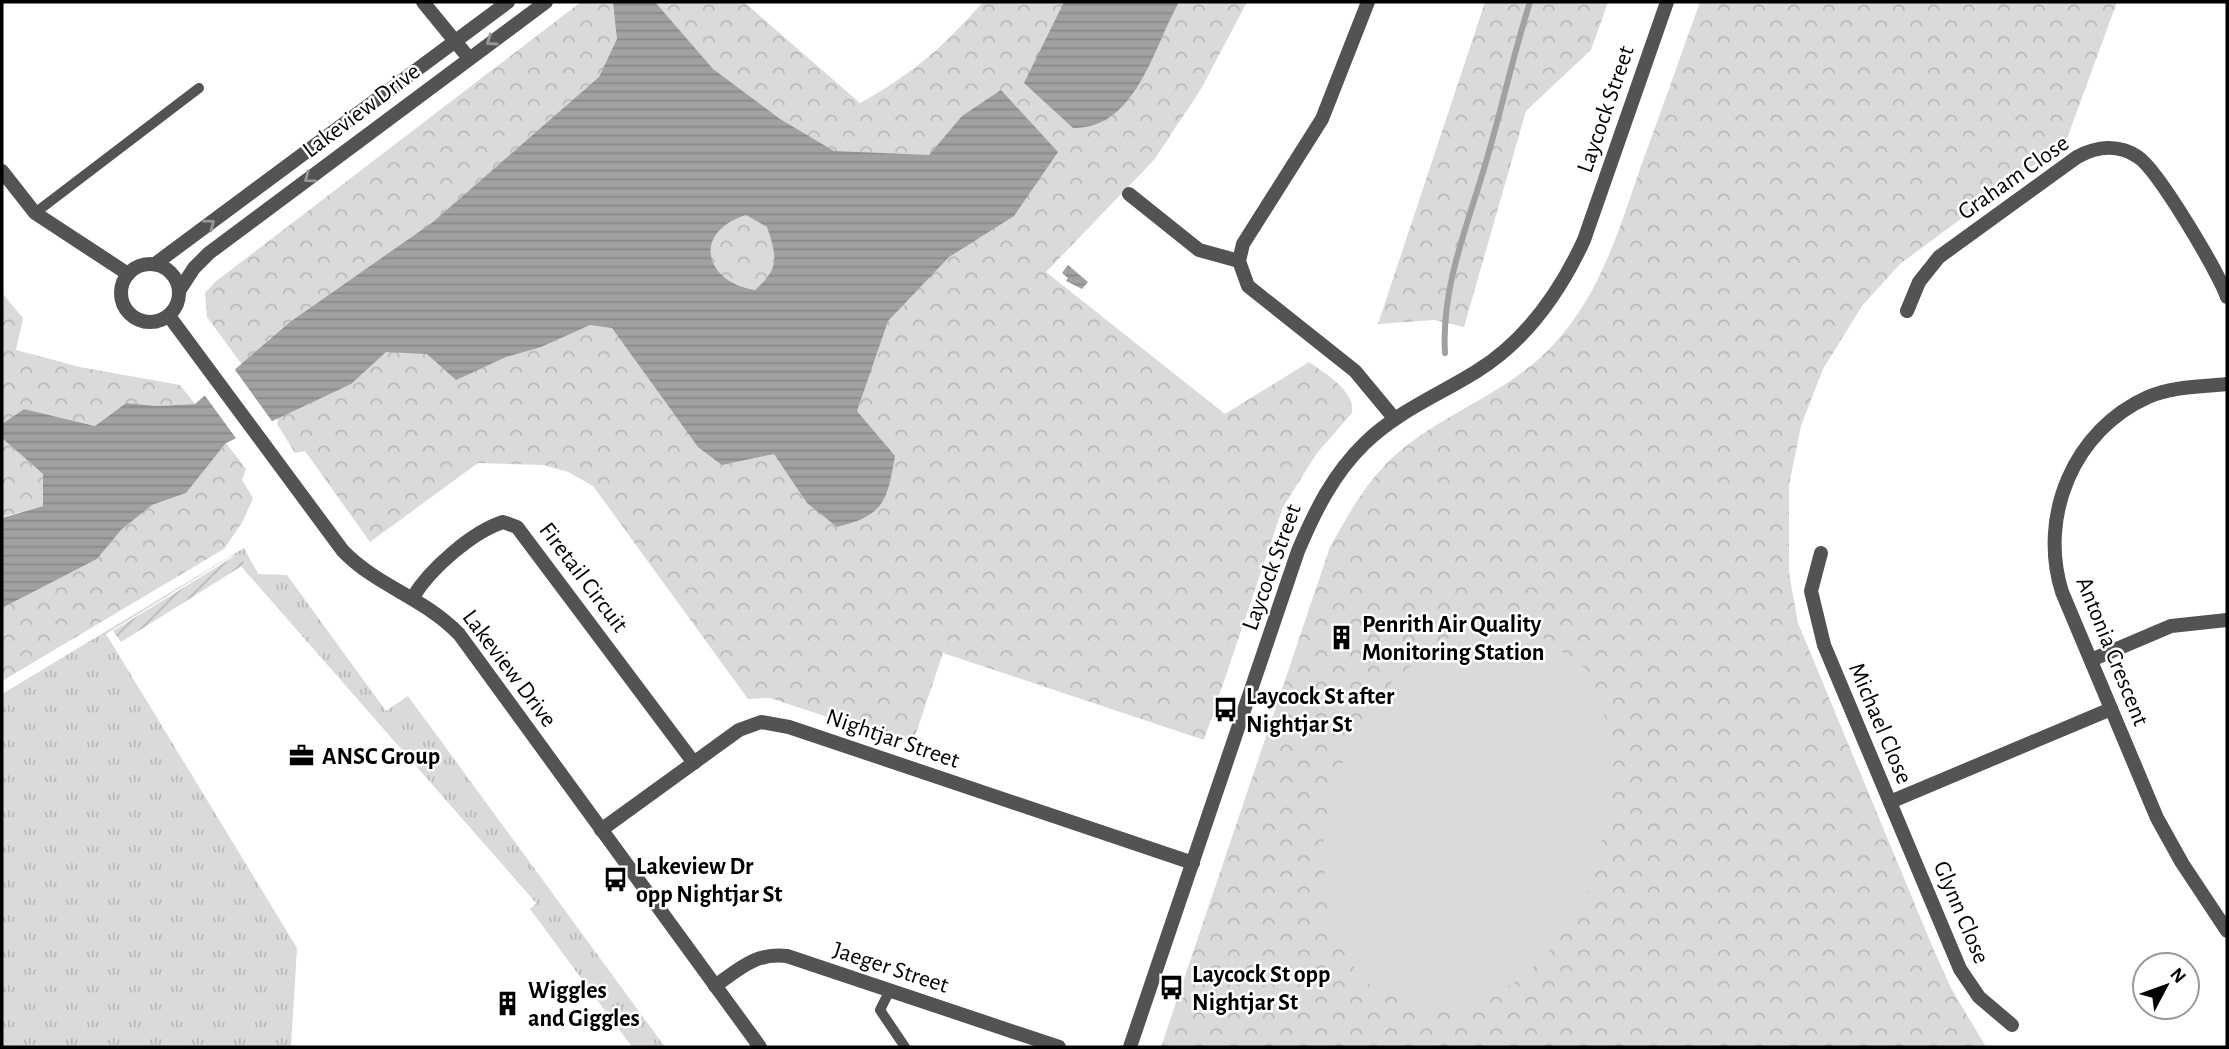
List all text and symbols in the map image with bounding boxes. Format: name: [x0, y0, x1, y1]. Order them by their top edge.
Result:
one-way arrow: [486, 33, 499, 46]
street label: Laycock Street: [1573, 43, 1639, 176]
street label: Lakeview Drive: [299, 59, 425, 162]
street label: Graham Close: [1954, 131, 2073, 225]
one-way arrow: [304, 169, 317, 182]
one-way arrow: [203, 220, 215, 233]
street label: Laycock Street: [1238, 501, 1306, 634]
street label: Firetail Circuit: [534, 518, 632, 637]
street label: Antonia Crescent: [2071, 574, 2153, 729]
street label: Lakeview Drive: [458, 606, 561, 732]
place label: Penrith Air Quality Monitoring Station: [1362, 613, 1544, 665]
building icon: Penrith Air Quality Monitoring Station: [1328, 624, 1356, 652]
street label: Michael Close: [1844, 660, 1916, 787]
place label: Laycock St after Nightjar St: [1246, 685, 1395, 737]
bus stop icon: Laycock St after Nightjar St: [1212, 696, 1240, 724]
street label: Nightjar Street: [823, 705, 963, 773]
office icon: ANSC Group: [288, 742, 316, 770]
place label: ANSC Group: [322, 745, 440, 769]
place label: Lakeview Dr opp Nightjar St: [636, 855, 782, 907]
street label: Glynn Close: [1929, 858, 1993, 967]
bus stop icon: Lakeview Dr opp Nightjar St: [602, 866, 630, 894]
street label: Jaeger Street: [830, 938, 952, 998]
north arrow: [2131, 951, 2201, 1021]
place label: Laycock St opp Nightjar St: [1192, 963, 1330, 1015]
text: N: [2166, 965, 2189, 987]
bus stop icon: Laycock St opp Nightjar St: [1158, 974, 1186, 1002]
place label: Wiggles and Giggles: [528, 979, 640, 1031]
building icon: Wiggles and Giggles: [494, 990, 522, 1018]

